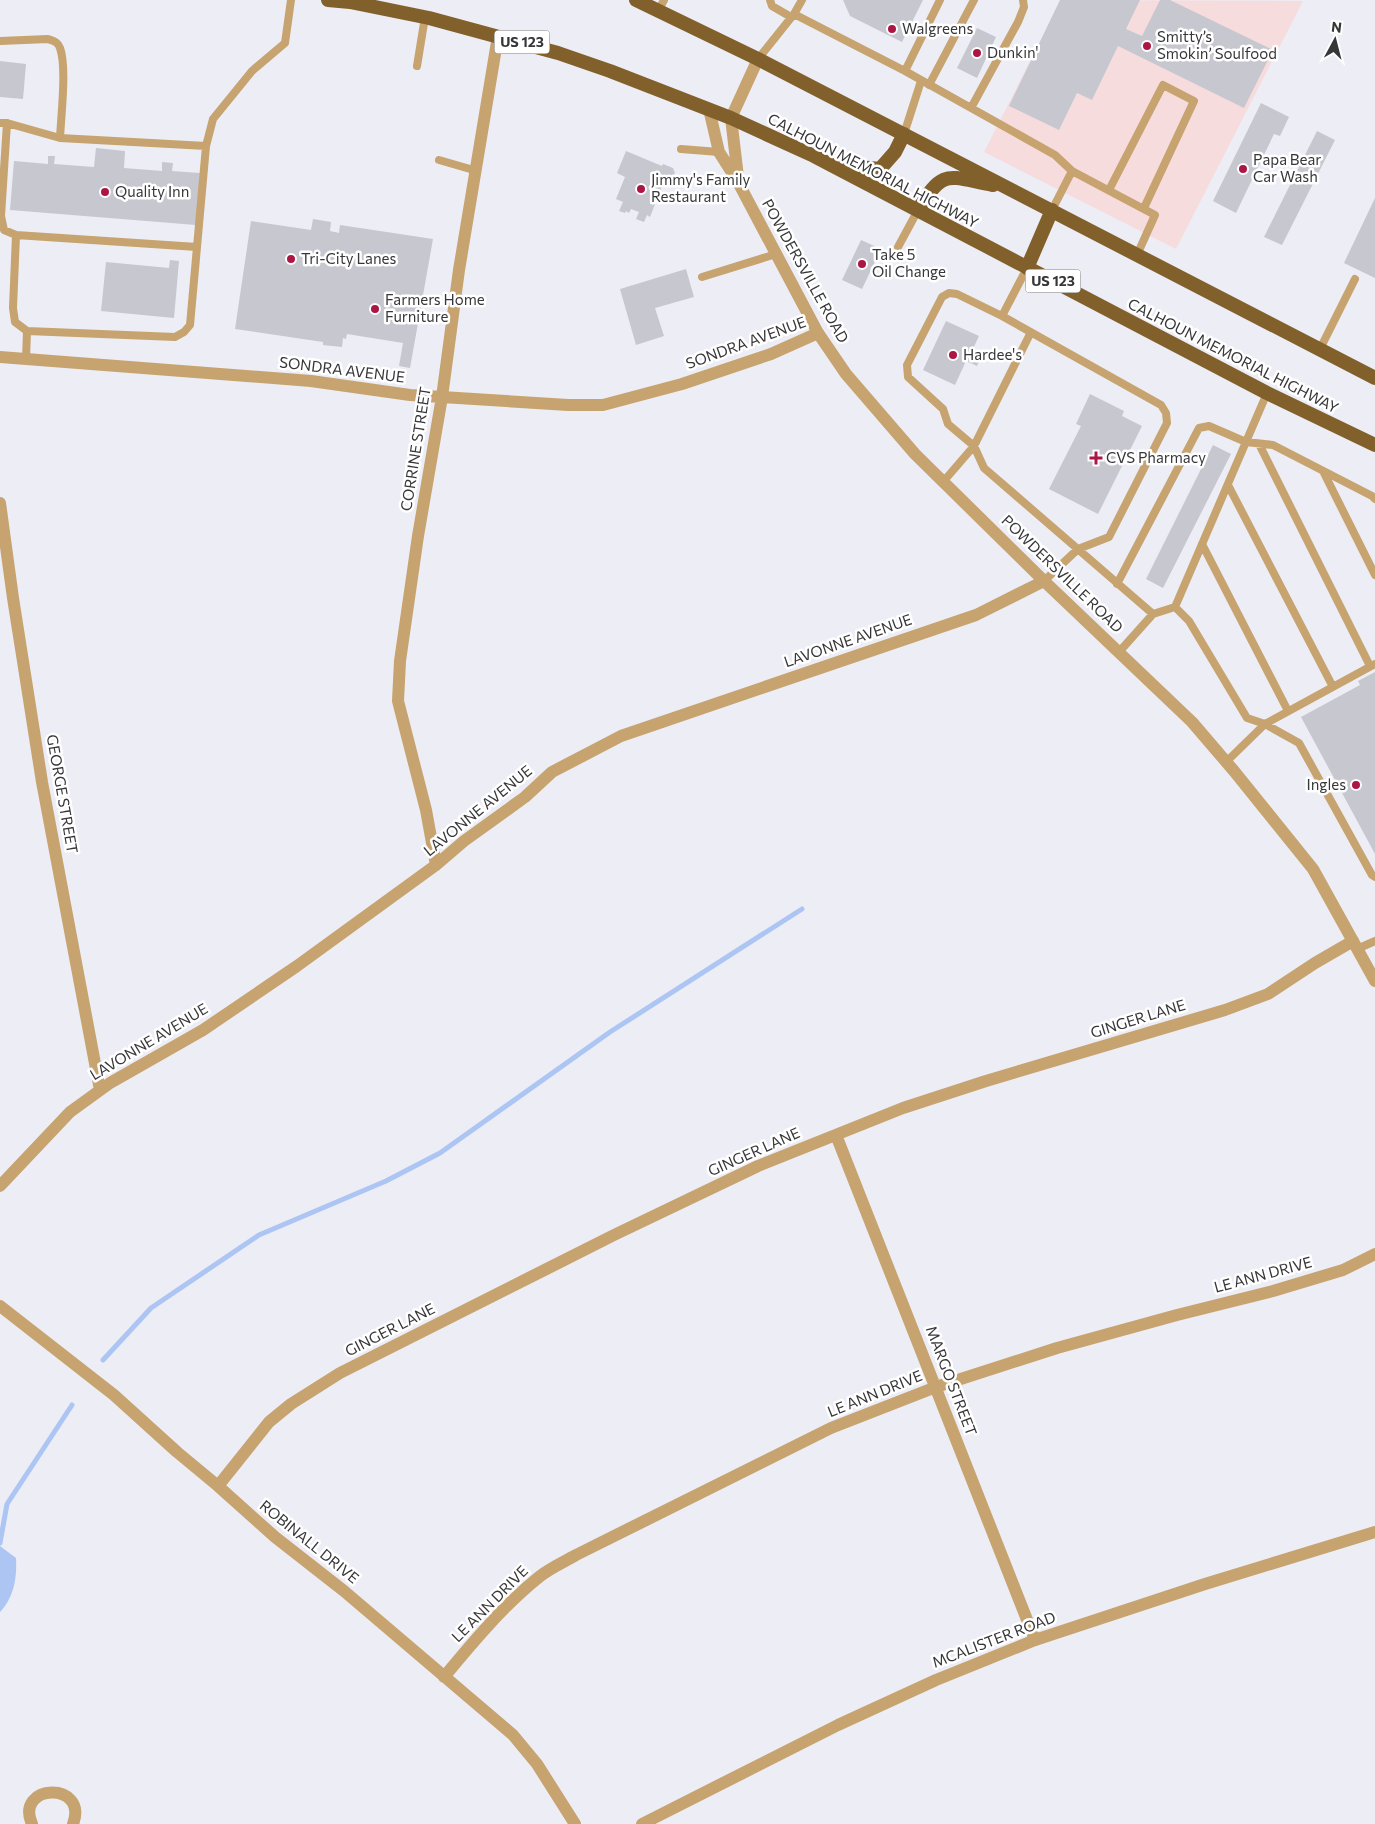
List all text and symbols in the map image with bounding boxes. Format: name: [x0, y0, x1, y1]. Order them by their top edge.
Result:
north arrow: [1310, 15, 1360, 65]
text: N: [1330, 18, 1343, 36]
place label: Walgreens: [902, 19, 973, 37]
marker: Walgreens: [886, 23, 898, 35]
place label: Smitty’s Smokin’ Soulfood: [1157, 27, 1277, 62]
road number: US 123: [494, 31, 550, 54]
marker: Smitty’s Smokin’ Soulfood: [1141, 40, 1153, 52]
place label: Dunkin': [987, 43, 1039, 61]
marker: Dunkin': [971, 47, 983, 59]
street label: CALHOUN MEMORIAL HIGHWAY: [765, 109, 982, 231]
place label: Papa Bear Car Wash: [1253, 150, 1321, 185]
marker: Papa Bear Car Wash: [1237, 163, 1249, 175]
place label: Jimmy's Family Restaurant: [651, 170, 751, 205]
place label: Quality Inn: [115, 182, 189, 200]
marker: Jimmy's Family Restaurant: [635, 183, 647, 195]
marker: Quality Inn: [99, 186, 111, 198]
street label: POWDERSVILLE ROAD: [759, 195, 853, 346]
place label: Take 5 Oil Change: [872, 245, 946, 280]
place label: Tri-City Lanes: [301, 249, 396, 267]
marker: Tri-City Lanes: [285, 253, 297, 265]
marker: Take 5 Oil Change: [856, 258, 868, 270]
road number: US 123: [1026, 270, 1080, 292]
place label: Farmers Home Furniture: [385, 290, 485, 325]
street label: CALHOUN MEMORIAL HIGHWAY: [1125, 294, 1342, 416]
marker: Farmers Home Furniture: [369, 303, 381, 315]
street label: SONDRA AVENUE: [683, 312, 808, 372]
place label: Hardee's: [963, 345, 1022, 363]
marker: Hardee's: [947, 349, 959, 361]
street label: SONDRA AVENUE: [278, 352, 406, 386]
street label: CORRINE STREET: [396, 385, 434, 512]
place label: CVS Pharmacy: [1106, 448, 1206, 466]
marker: CVS Pharmacy: [1090, 452, 1102, 464]
street label: POWDERSVILLE ROAD: [998, 511, 1127, 636]
street label: LAVONNE AVENUE: [781, 610, 914, 670]
street label: GEORGE STREET: [44, 733, 82, 855]
street label: LAVONNE AVENUE: [420, 761, 535, 859]
place label: Ingles: [1307, 775, 1346, 793]
marker: Ingles: [1350, 779, 1362, 791]
street label: GINGER LANE: [1088, 995, 1188, 1041]
street label: LAVONNE AVENUE: [86, 999, 211, 1083]
street label: GINGER LANE: [705, 1123, 802, 1179]
street label: LE ANN DRIVE: [1212, 1252, 1314, 1296]
street label: GINGER LANE: [342, 1299, 438, 1359]
street label: MARGO STREET: [923, 1323, 981, 1439]
street label: LE ANN DRIVE: [825, 1366, 925, 1420]
street label: ROBINALL DRIVE: [256, 1496, 363, 1587]
street label: LE ANN DRIVE: [447, 1561, 531, 1645]
street label: MCALISTER ROAD: [929, 1607, 1058, 1671]

